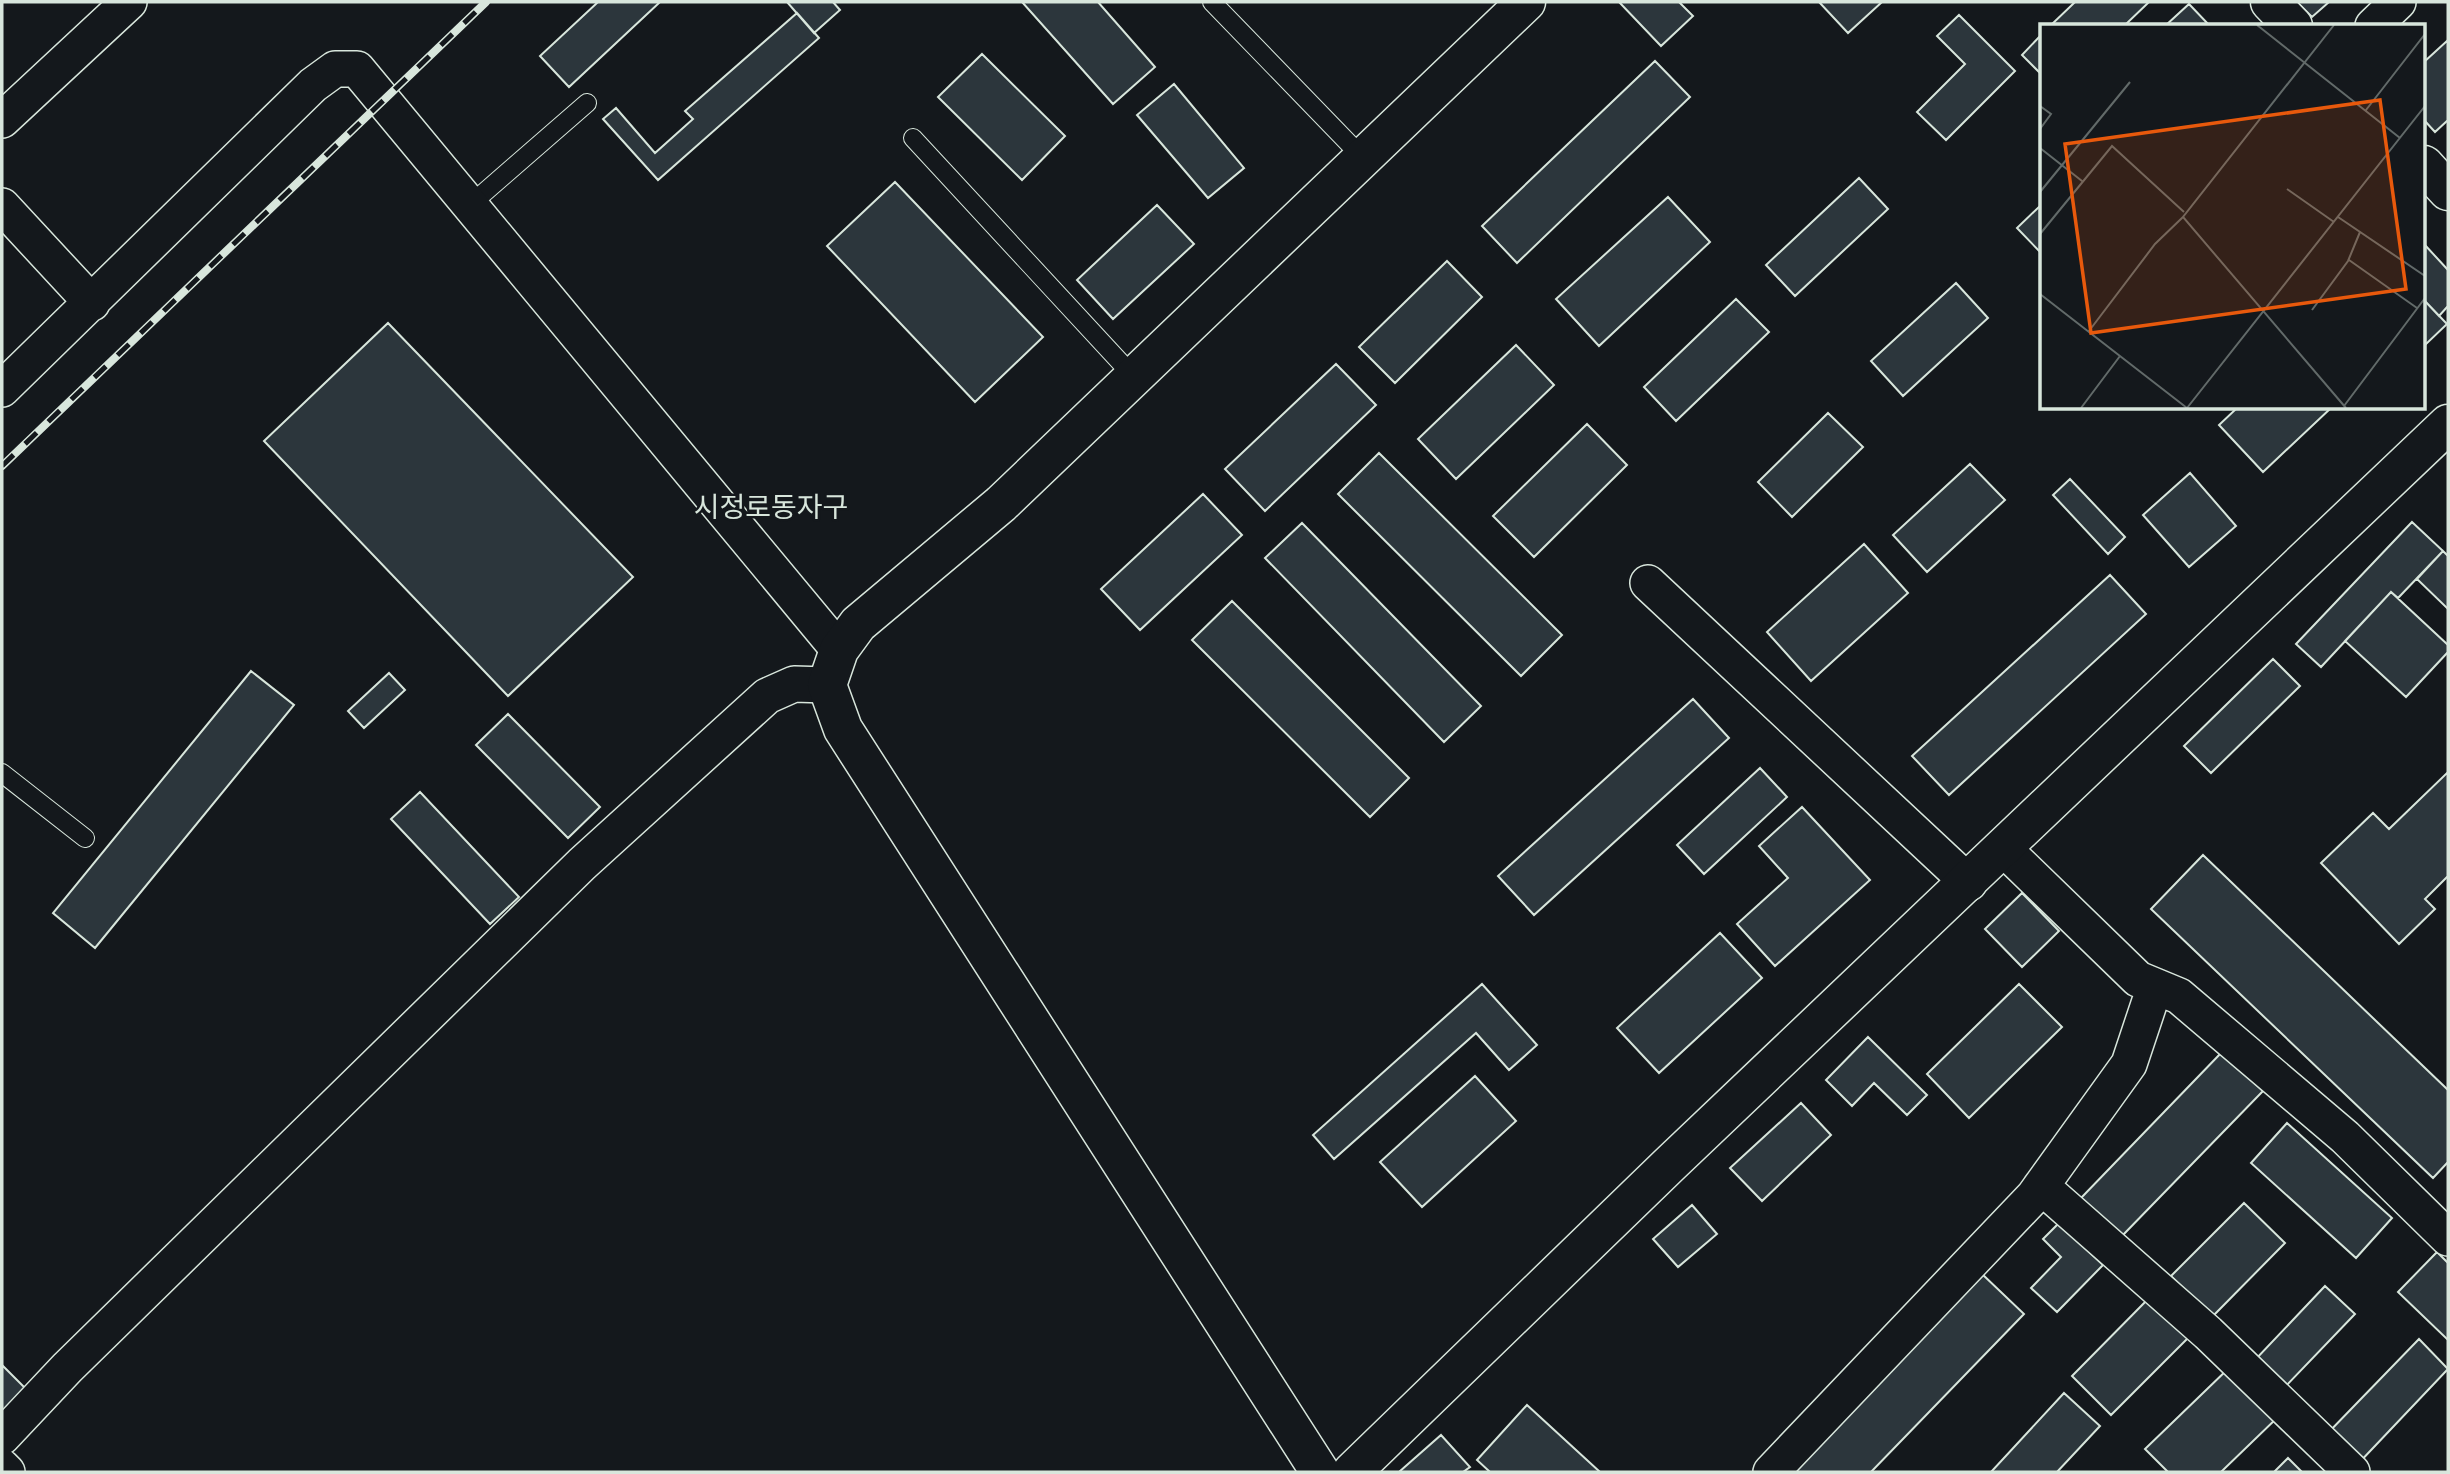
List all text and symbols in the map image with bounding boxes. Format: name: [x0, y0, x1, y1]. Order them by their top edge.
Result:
inset map: [2040, 24, 2426, 410]
district label: 시정로동자구: [694, 490, 848, 524]

